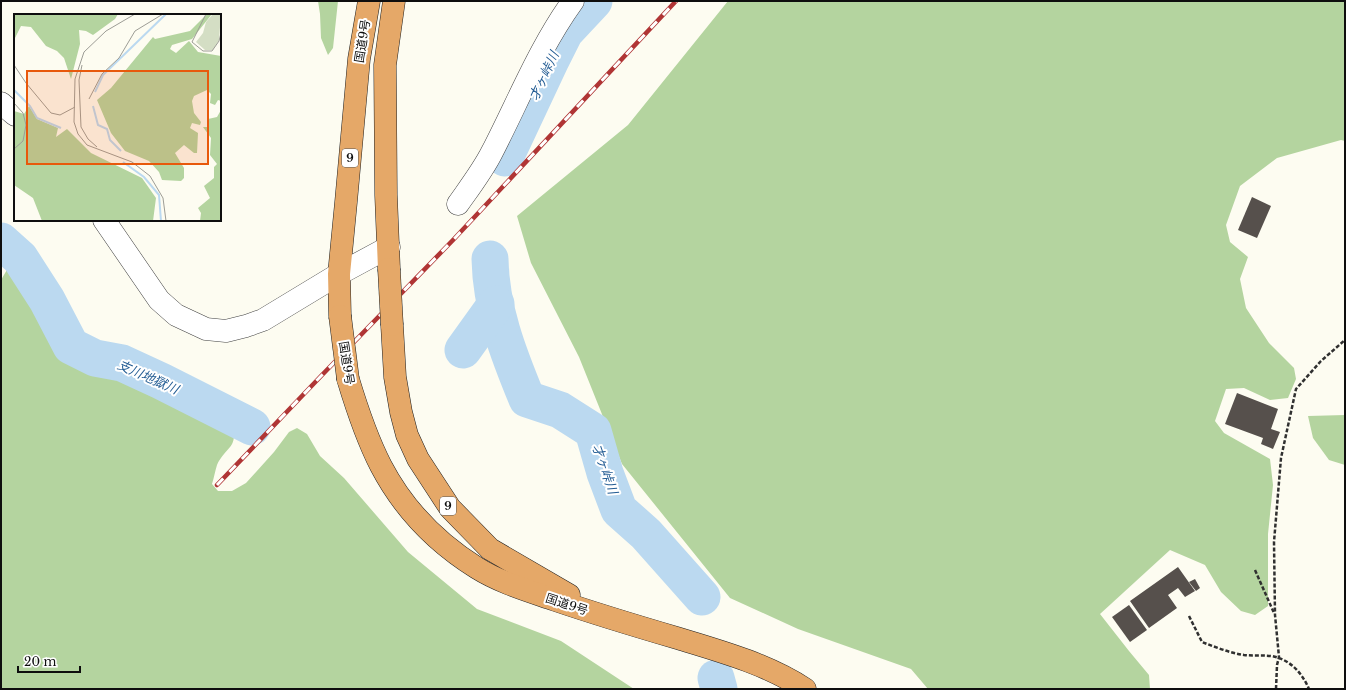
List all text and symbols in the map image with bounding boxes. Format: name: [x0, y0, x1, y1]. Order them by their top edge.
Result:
inset map: [14, 14, 221, 221]
street label: 国道9号: [351, 18, 373, 64]
water label: 才ヶ峠川: [525, 47, 564, 103]
road number: 9: [342, 149, 358, 167]
street label: 国道9号: [336, 340, 358, 386]
water label: 支川地獄川: [115, 356, 183, 399]
water label: 才ヶ峠川: [588, 442, 622, 498]
road number: 9: [440, 497, 456, 515]
street label: 国道9号: [544, 590, 590, 618]
scale bar: [18, 648, 80, 674]
text: 20 m: [24, 654, 56, 669]

